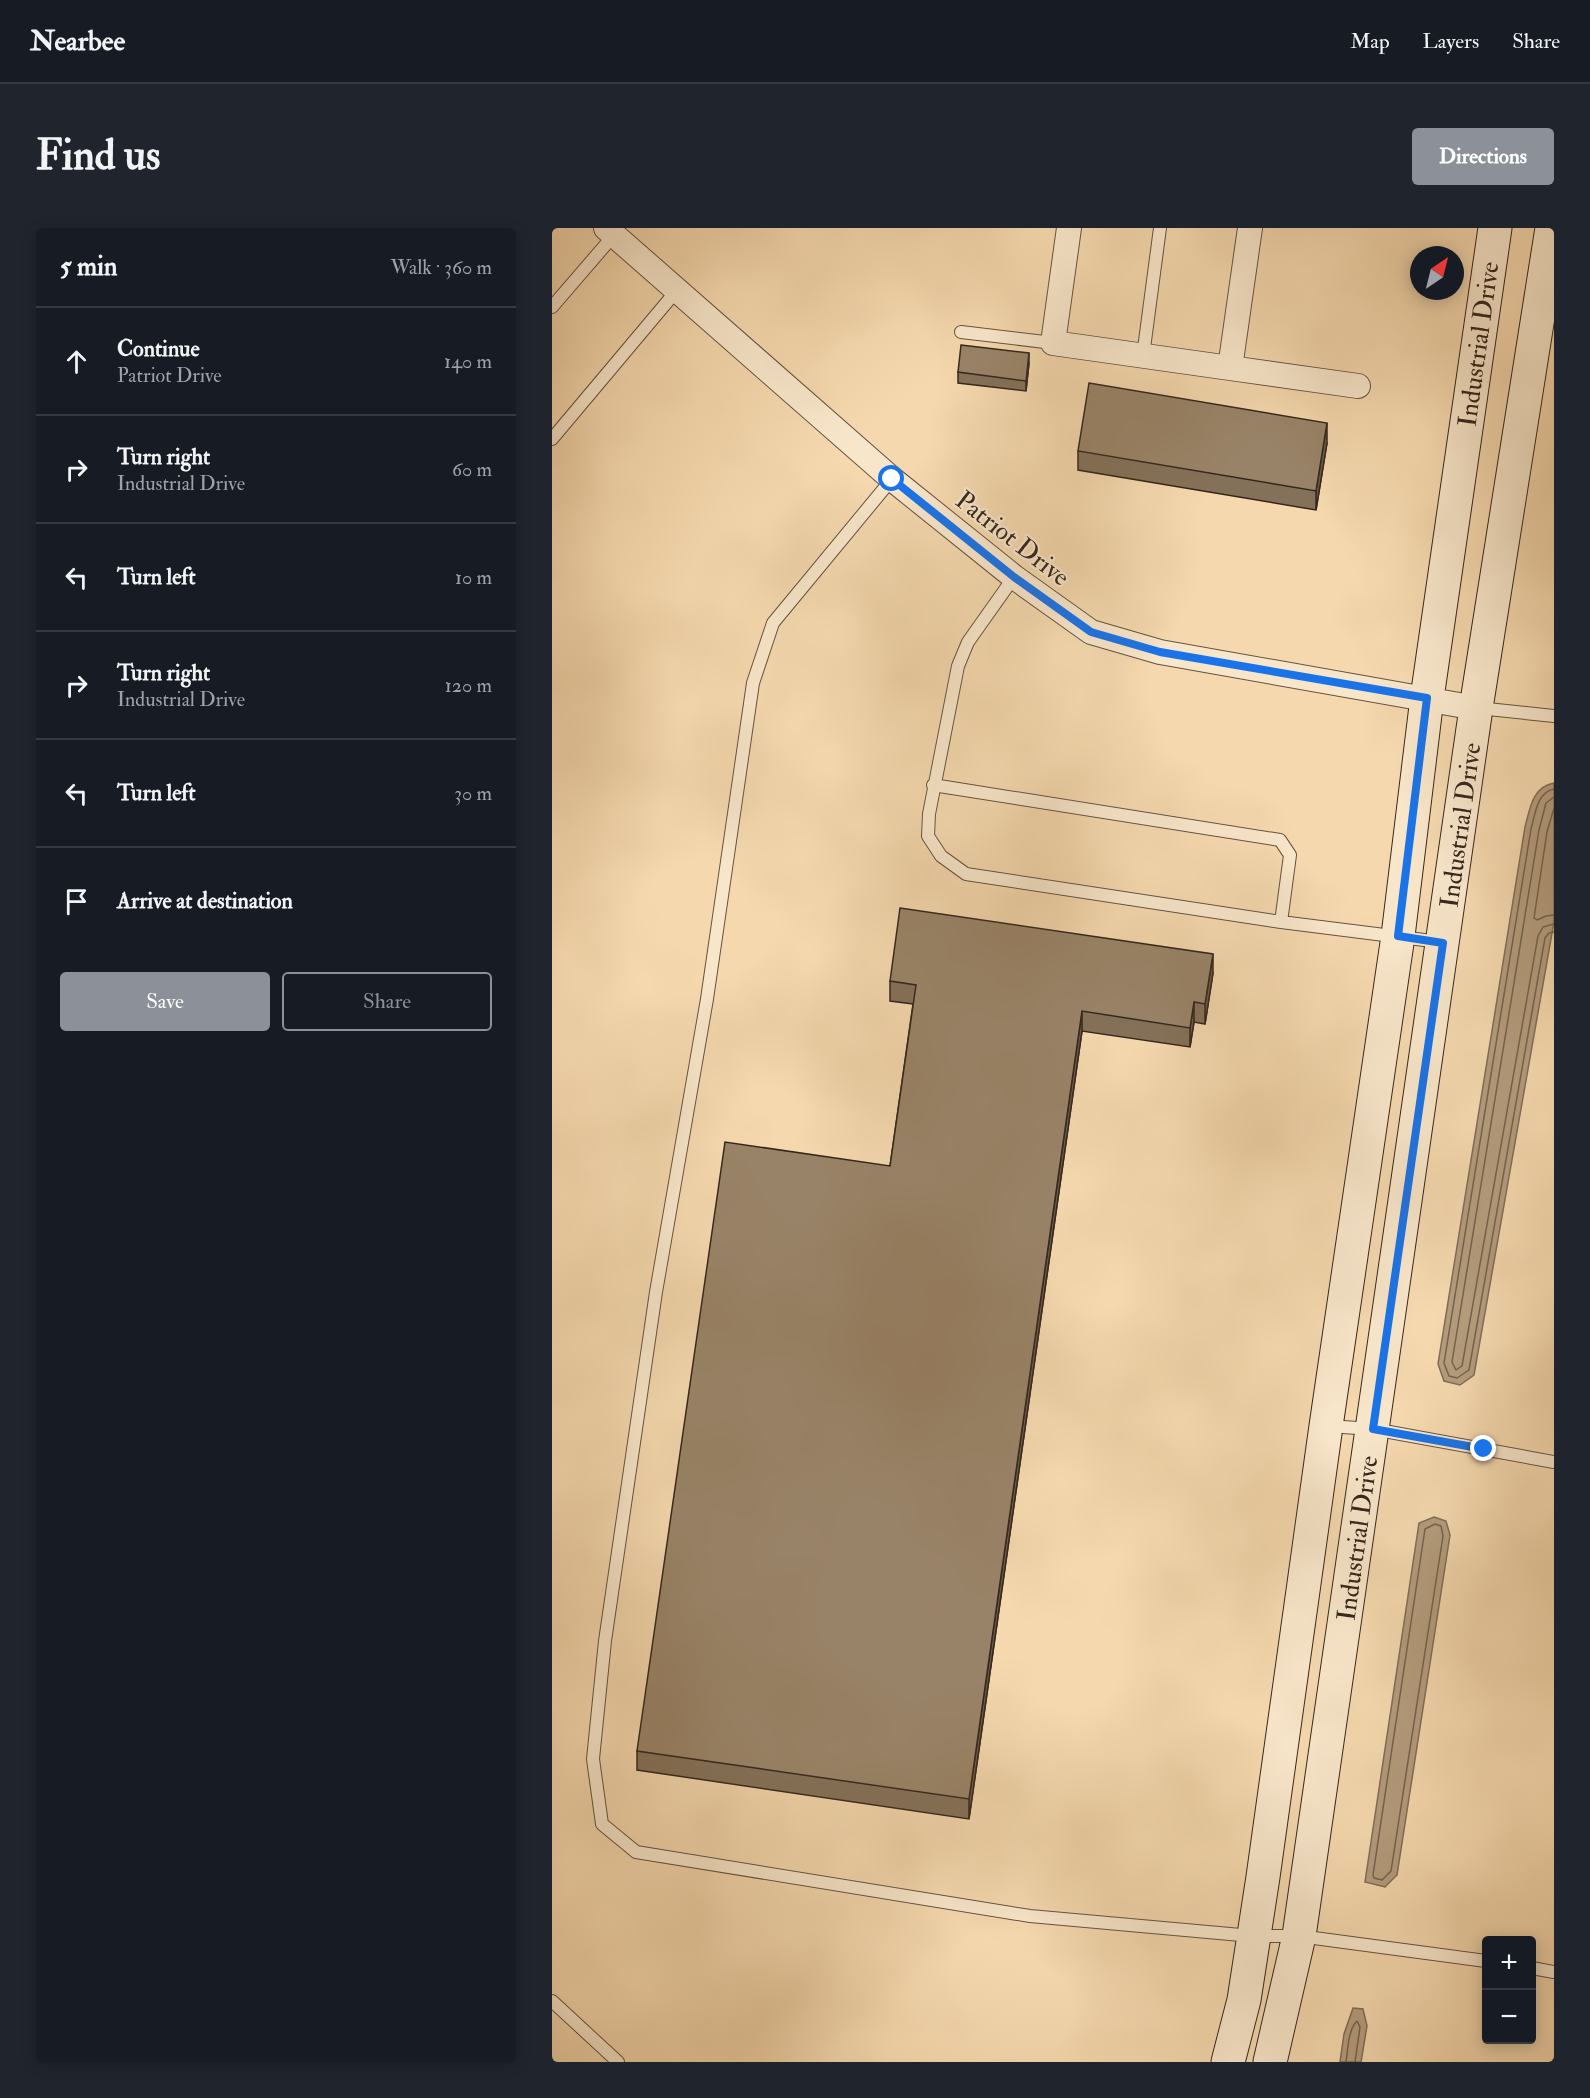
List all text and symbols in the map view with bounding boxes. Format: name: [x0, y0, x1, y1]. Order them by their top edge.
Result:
text: Nearbee: [30, 24, 125, 59]
text: Map: [1350, 28, 1390, 55]
text: Layers: [1423, 28, 1479, 55]
text: Share: [1512, 28, 1560, 55]
button: Directions: [1412, 128, 1554, 185]
text: Find us: [36, 130, 160, 182]
north arrow: [1410, 246, 1464, 300]
text: 5 min: [60, 251, 117, 283]
text: Walk · 360 m: [390, 255, 492, 280]
street label: Industrial Drive: [1452, 259, 1506, 429]
text: Continue: [117, 335, 200, 363]
icon: ahead: [60, 345, 93, 378]
text: 140 m: [444, 349, 492, 374]
text: Patriot Drive: [117, 363, 222, 388]
text: Turn right: [117, 443, 210, 471]
icon: right: [60, 453, 93, 486]
text: 60 m: [452, 457, 492, 482]
route start: [878, 465, 904, 491]
text: Industrial Drive: [117, 471, 245, 496]
street label: Patriot Drive: [949, 484, 1076, 593]
icon: left: [60, 561, 93, 594]
text: Turn left: [117, 563, 196, 591]
text: 10 m: [455, 565, 492, 590]
text: Turn right: [117, 659, 210, 687]
icon: right: [60, 669, 93, 702]
text: 120 m: [445, 673, 492, 698]
text: Industrial Drive: [117, 687, 245, 712]
street label: Industrial Drive: [1434, 740, 1488, 910]
icon: left: [60, 777, 93, 810]
text: Turn left: [117, 779, 196, 807]
text: 30 m: [454, 781, 492, 806]
icon: arrive: [60, 885, 93, 918]
text: Arrive at destination: [117, 887, 293, 915]
button: Save: [60, 972, 270, 1031]
button: Share: [282, 972, 492, 1031]
route end: [1470, 1435, 1496, 1461]
street label: Industrial Drive: [1331, 1453, 1385, 1623]
map controls: [1482, 1936, 1536, 2044]
button: +: [1482, 1936, 1536, 1990]
button: −: [1482, 1990, 1536, 2044]

